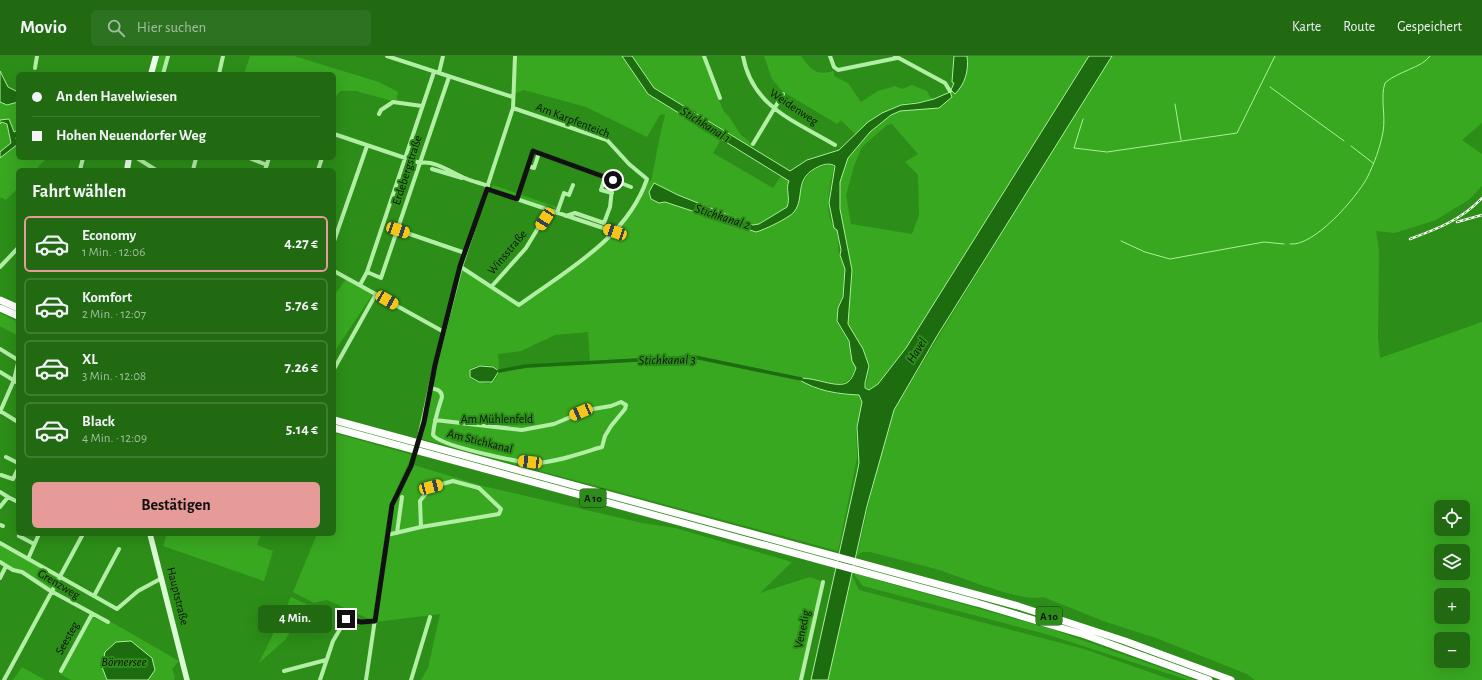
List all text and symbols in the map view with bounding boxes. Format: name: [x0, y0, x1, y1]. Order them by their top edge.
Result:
search box: [91, 10, 371, 46]
icon: search: [105, 17, 127, 39]
text: Movio: [20, 18, 67, 37]
text: Hier suchen: [137, 20, 206, 35]
text: Karte: [1292, 20, 1321, 34]
text: Route: [1343, 20, 1375, 34]
text: Gespeichert: [1397, 20, 1462, 34]
street label: Weidenweg: [768, 87, 820, 128]
text: An den Havelwiesen: [56, 89, 177, 104]
street label: Am Karpfenteich: [534, 100, 612, 140]
water label: Stichkanal 1: [678, 105, 733, 146]
text: Hohen Neuendorfer Weg: [56, 128, 206, 143]
street label: Erdebergstraße: [390, 134, 424, 206]
route start: [604, 171, 622, 189]
text: Fahrt wählen: [32, 183, 126, 201]
water label: Stichkanal 2: [693, 202, 752, 233]
car: [533, 206, 557, 232]
car: [385, 220, 411, 240]
car: [602, 222, 628, 242]
icon: car: [34, 226, 70, 262]
street label: Winsstraße: [485, 227, 529, 277]
text: Economy: [82, 228, 136, 243]
text: 4.27 €: [284, 236, 318, 251]
text: 1 Min. · 12:06: [82, 246, 145, 259]
icon: car: [34, 288, 70, 324]
car: [374, 289, 400, 311]
text: Komfort: [82, 290, 132, 305]
text: 5.76 €: [285, 298, 318, 313]
text: 2 Min. · 12:07: [82, 308, 146, 321]
water label: Havel: [905, 336, 930, 366]
icon: car: [34, 350, 70, 386]
text: XL: [82, 352, 98, 367]
water label: Stichkanal 3: [638, 354, 696, 367]
text: 7.26 €: [285, 360, 318, 375]
text: 3 Min. · 12:08: [82, 370, 146, 383]
car: [568, 402, 594, 422]
icon: car: [34, 412, 70, 448]
park label: Am Mühlenfeld: [461, 413, 533, 425]
text: Black: [82, 414, 115, 429]
text: 5.14 €: [286, 422, 318, 437]
street label: Am Stichkanal: [446, 427, 514, 455]
text: 4 Min. · 12:09: [82, 432, 147, 445]
car: [517, 455, 543, 469]
car: [418, 478, 444, 496]
button: Bestätigen: [32, 482, 320, 528]
road number: A 10: [580, 489, 606, 507]
map controls: [1434, 500, 1470, 668]
button: locate: [1434, 500, 1470, 536]
button: layers: [1434, 544, 1470, 580]
street label: Hauptstraße: [165, 566, 191, 626]
street label: Grenzweg: [36, 567, 82, 601]
button: +: [1434, 588, 1470, 624]
callout: 4 Min.: [258, 605, 332, 633]
road number: A 10: [1036, 607, 1062, 625]
street label: Venedig: [792, 609, 812, 649]
route end: [337, 610, 355, 628]
text: 4 Min.: [279, 612, 311, 625]
street label: Seesteg: [53, 619, 81, 657]
button: −: [1434, 632, 1470, 668]
water label: Börnersee: [101, 656, 147, 669]

